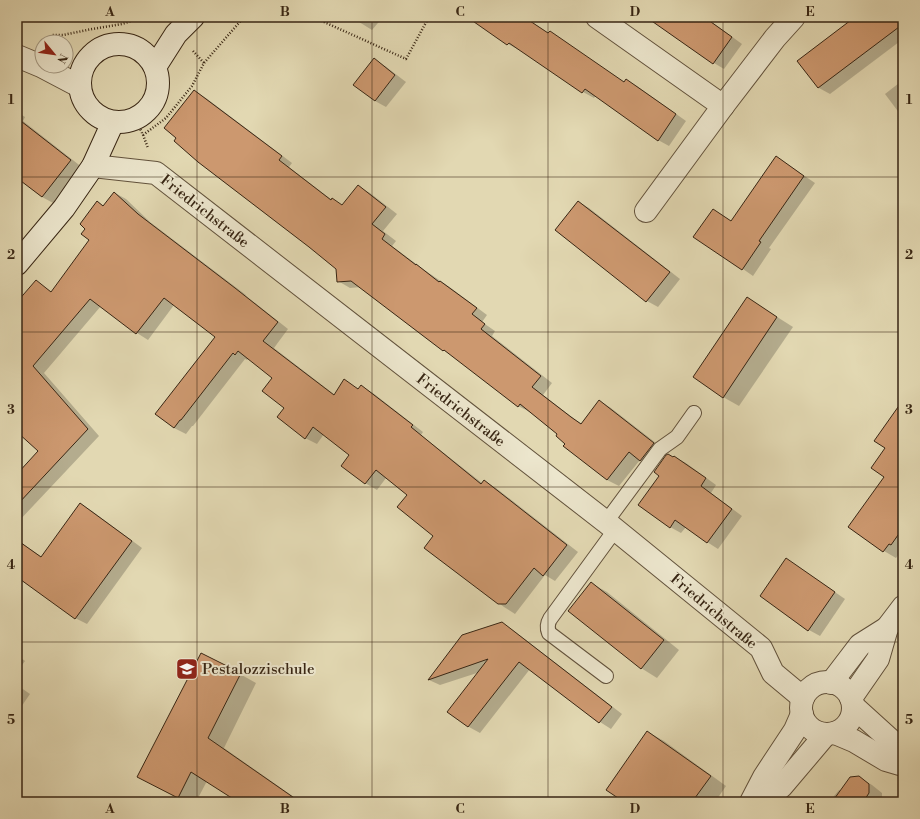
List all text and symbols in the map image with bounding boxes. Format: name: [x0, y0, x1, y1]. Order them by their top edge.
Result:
text: A: [104, 4, 115, 20]
text: B: [280, 4, 290, 20]
text: C: [455, 4, 465, 20]
text: D: [630, 4, 640, 20]
text: E: [805, 4, 815, 20]
north arrow: [34, 34, 74, 74]
text: N: [53, 51, 70, 66]
text: 1: [8, 92, 15, 108]
text: 1: [906, 92, 913, 108]
street label: Friedrichstraße: [156, 171, 253, 252]
text: 2: [7, 247, 15, 263]
text: 2: [905, 247, 913, 263]
street label: Friedrichstraße: [412, 370, 509, 451]
text: 3: [7, 402, 15, 418]
text: 3: [905, 402, 913, 418]
text: 4: [7, 557, 16, 573]
text: 4: [905, 557, 914, 573]
street label: Friedrichstraße: [666, 570, 761, 653]
school or university icon: Pestalozzischule: [174, 656, 200, 682]
place label: Pestalozzischule: [202, 660, 314, 679]
text: 5: [7, 712, 15, 728]
text: 5: [905, 712, 913, 728]
text: A: [104, 801, 115, 817]
text: B: [280, 801, 290, 817]
text: C: [455, 801, 465, 817]
text: D: [630, 801, 640, 817]
text: E: [805, 801, 815, 817]

